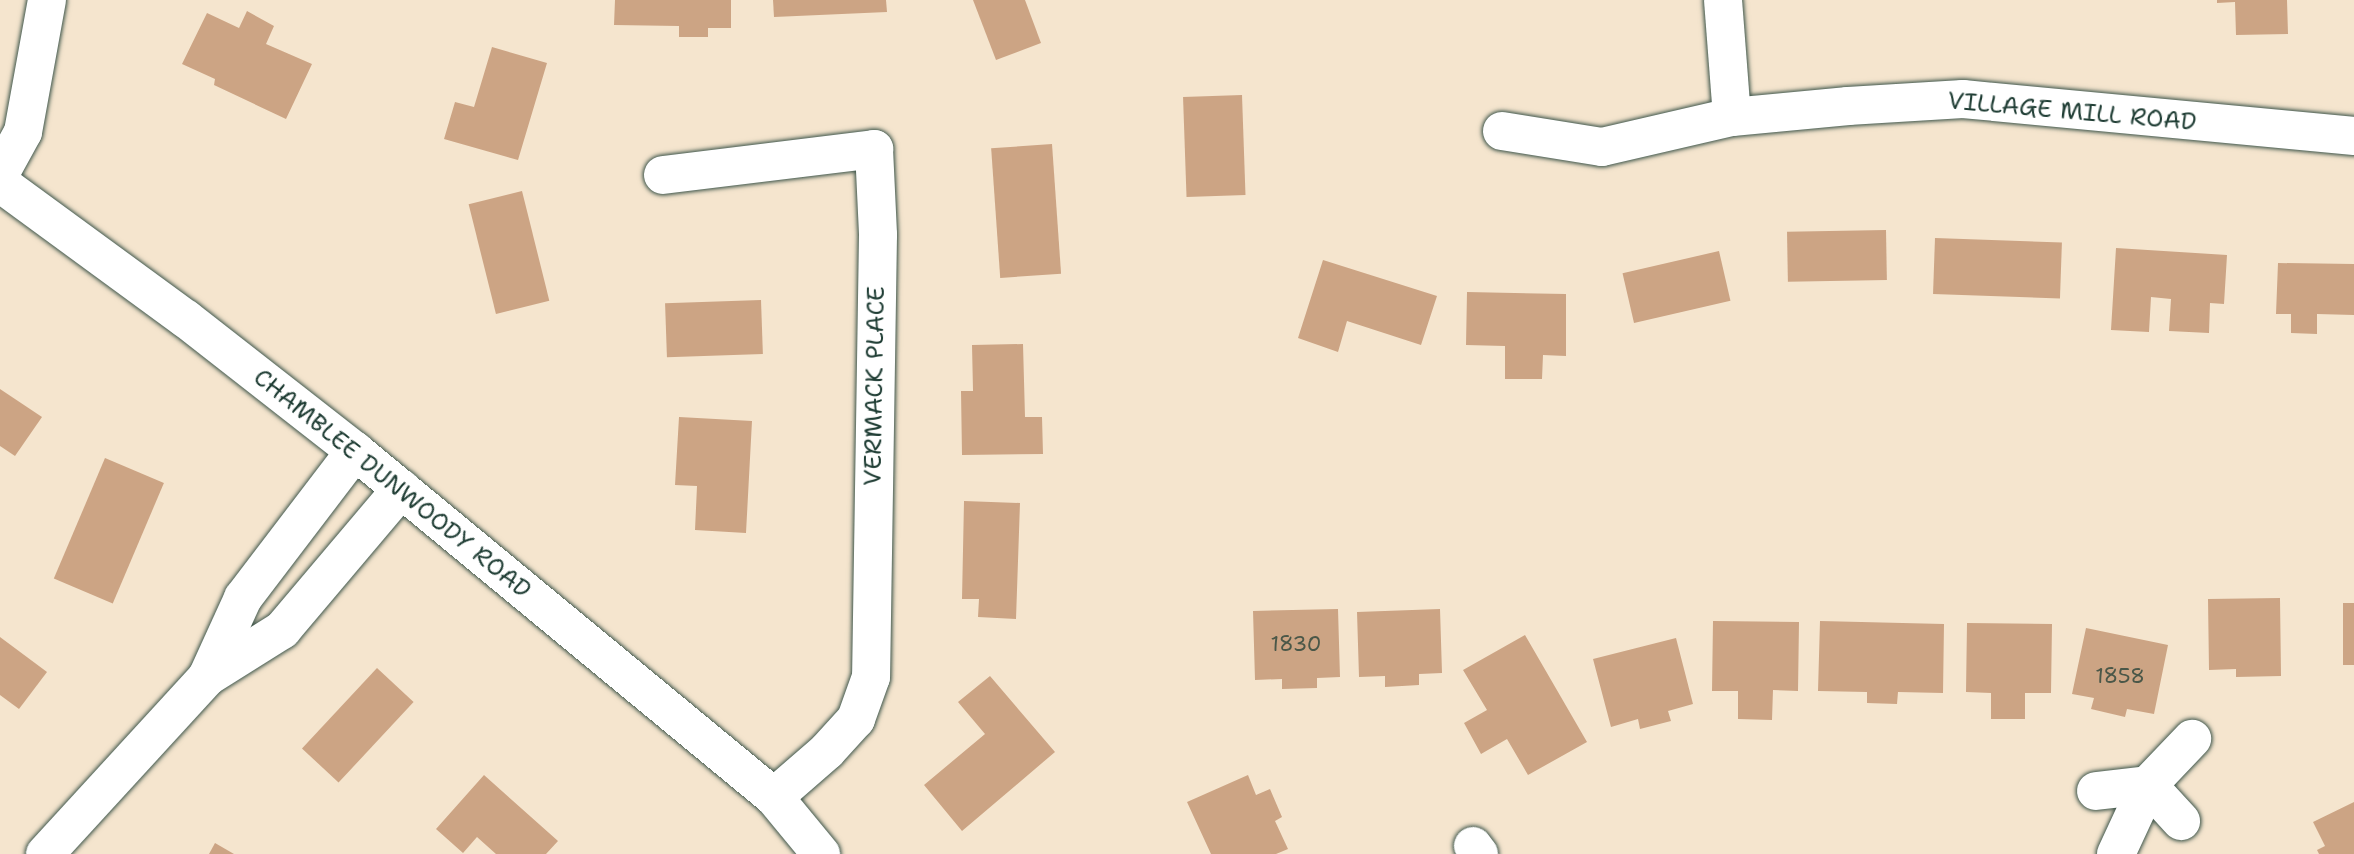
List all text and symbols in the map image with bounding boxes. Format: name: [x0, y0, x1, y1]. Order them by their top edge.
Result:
street label: VILLAGE MILL ROAD: [1946, 87, 2198, 137]
street label: VERMACK PLACE: [859, 286, 891, 486]
street label: CHAMBLEE DUNWOODY ROAD: [248, 363, 536, 605]
house number: 1830: [1270, 631, 1322, 657]
house number: 1858: [2095, 663, 2145, 689]

